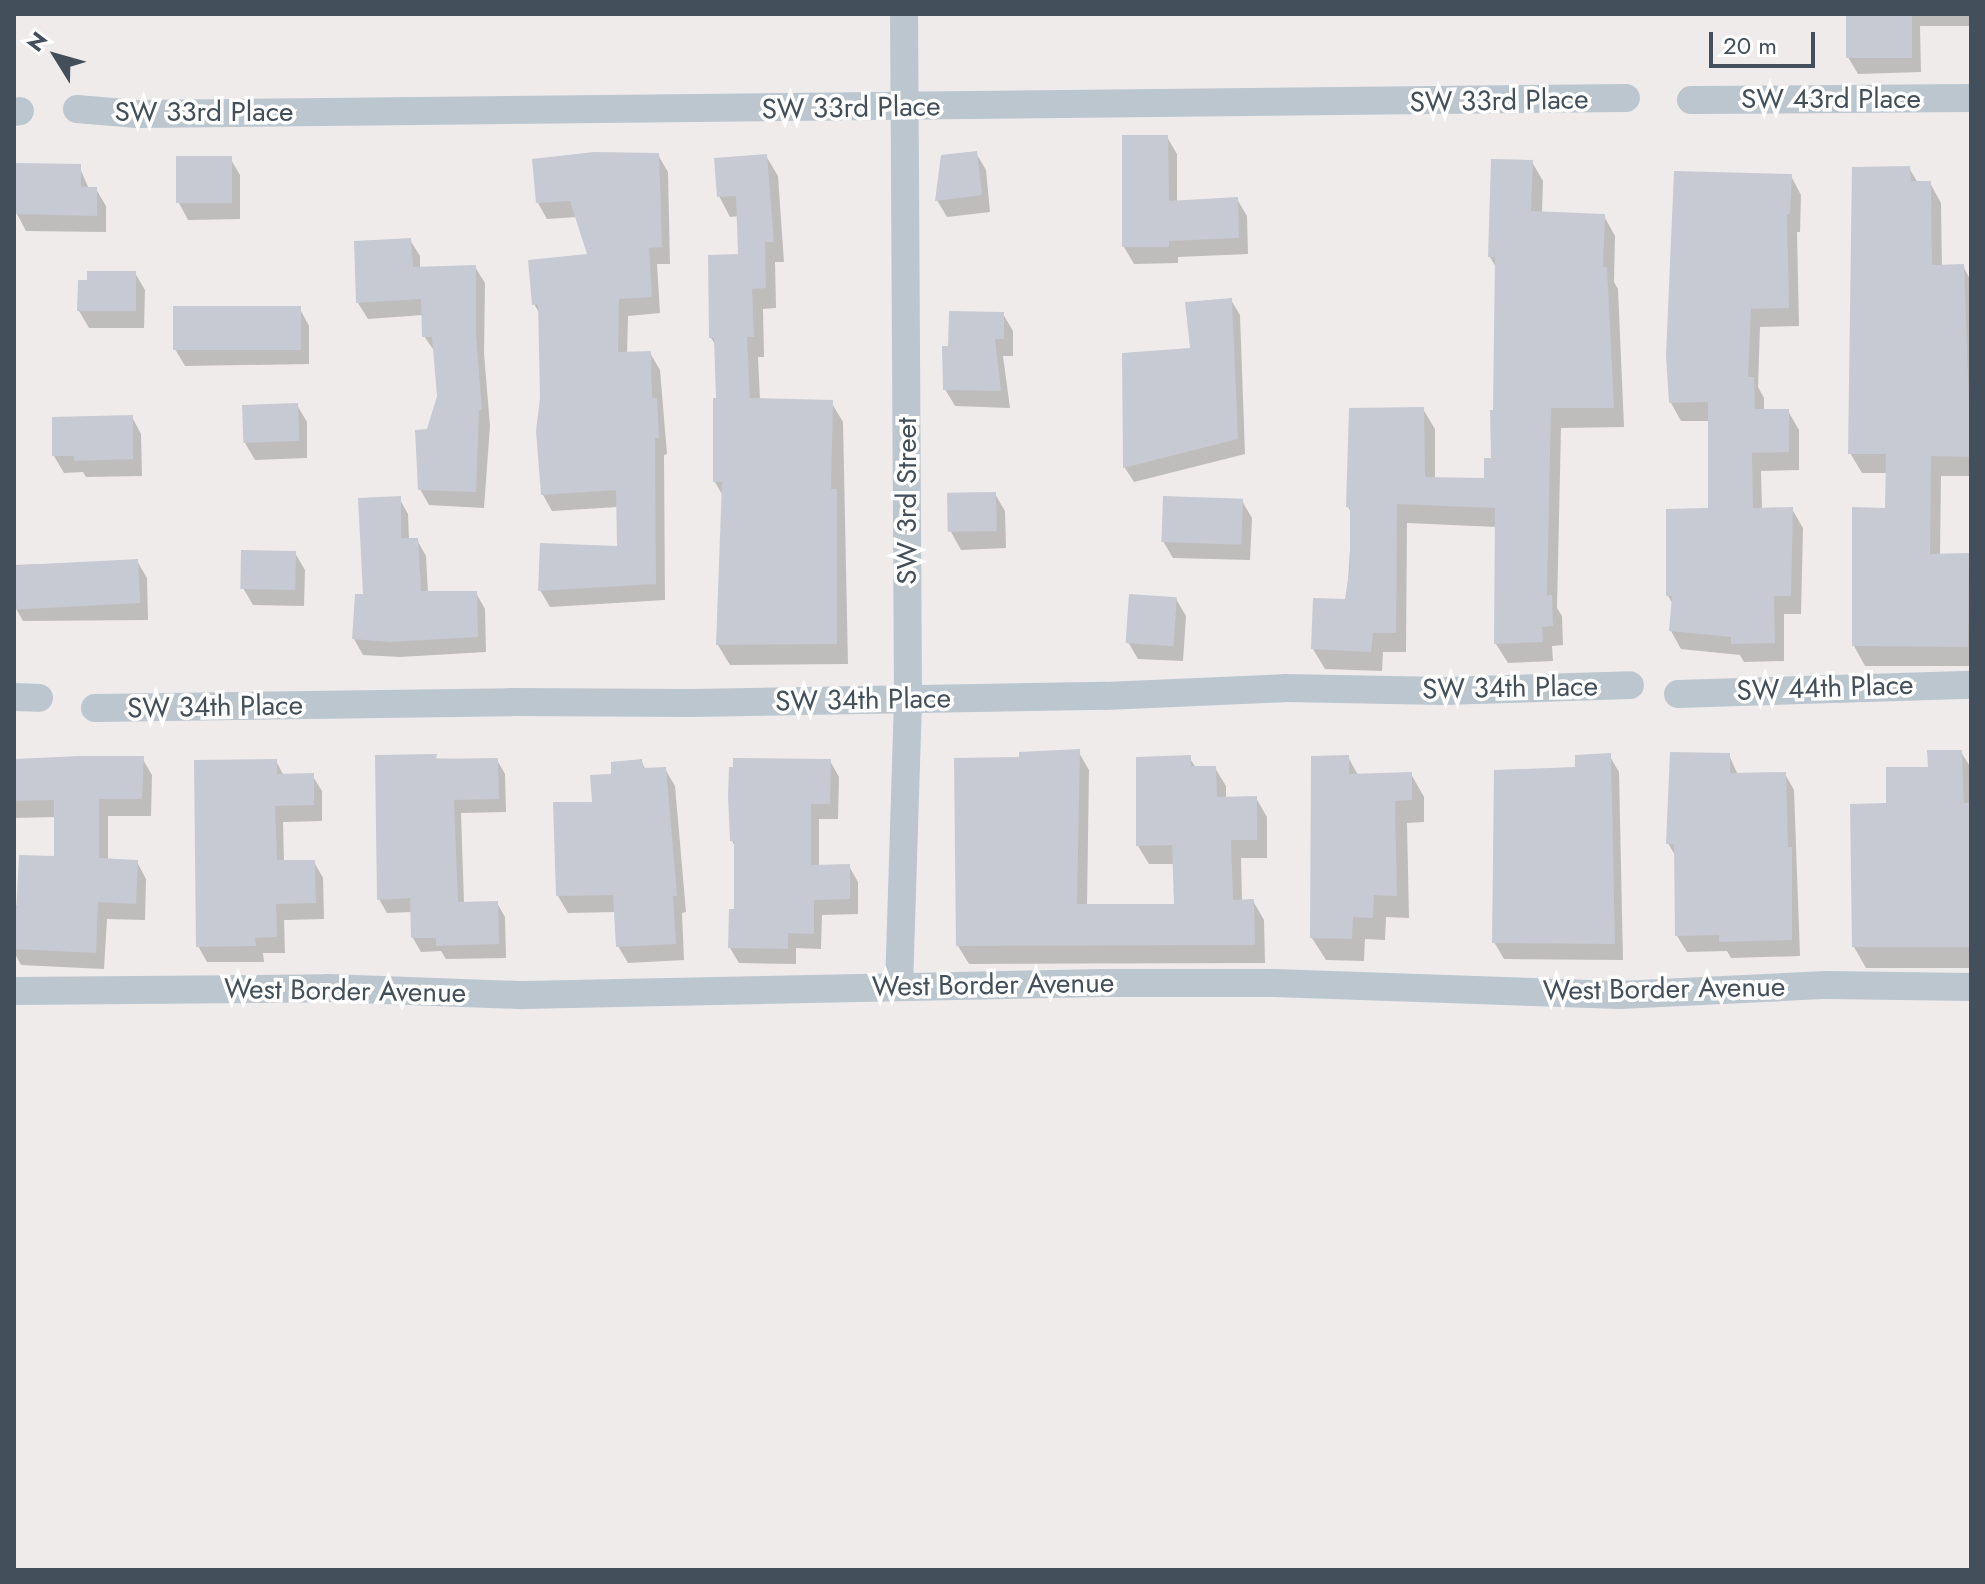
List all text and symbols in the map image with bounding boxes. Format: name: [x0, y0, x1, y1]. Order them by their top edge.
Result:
north arrow: [16, 16, 96, 96]
scale bar: [1713, 16, 1819, 66]
text: N: [19, 25, 55, 58]
text: 20 m: [1723, 28, 1777, 63]
street label: SW 43rd Place: [1741, 82, 1921, 116]
street label: SW 33rd Place: [1409, 83, 1589, 119]
street label: SW 33rd Place: [761, 90, 941, 126]
street label: SW 33rd Place: [114, 95, 294, 129]
street label: SW 3rd Street: [890, 417, 924, 585]
street label: SW 44th Place: [1736, 668, 1914, 708]
street label: SW 34th Place: [1422, 670, 1598, 706]
street label: SW 34th Place: [775, 682, 951, 718]
street label: SW 34th Place: [127, 689, 303, 725]
street label: West Border Avenue: [872, 966, 1114, 1004]
street label: West Border Avenue: [1543, 970, 1785, 1008]
street label: West Border Avenue: [224, 972, 466, 1010]

